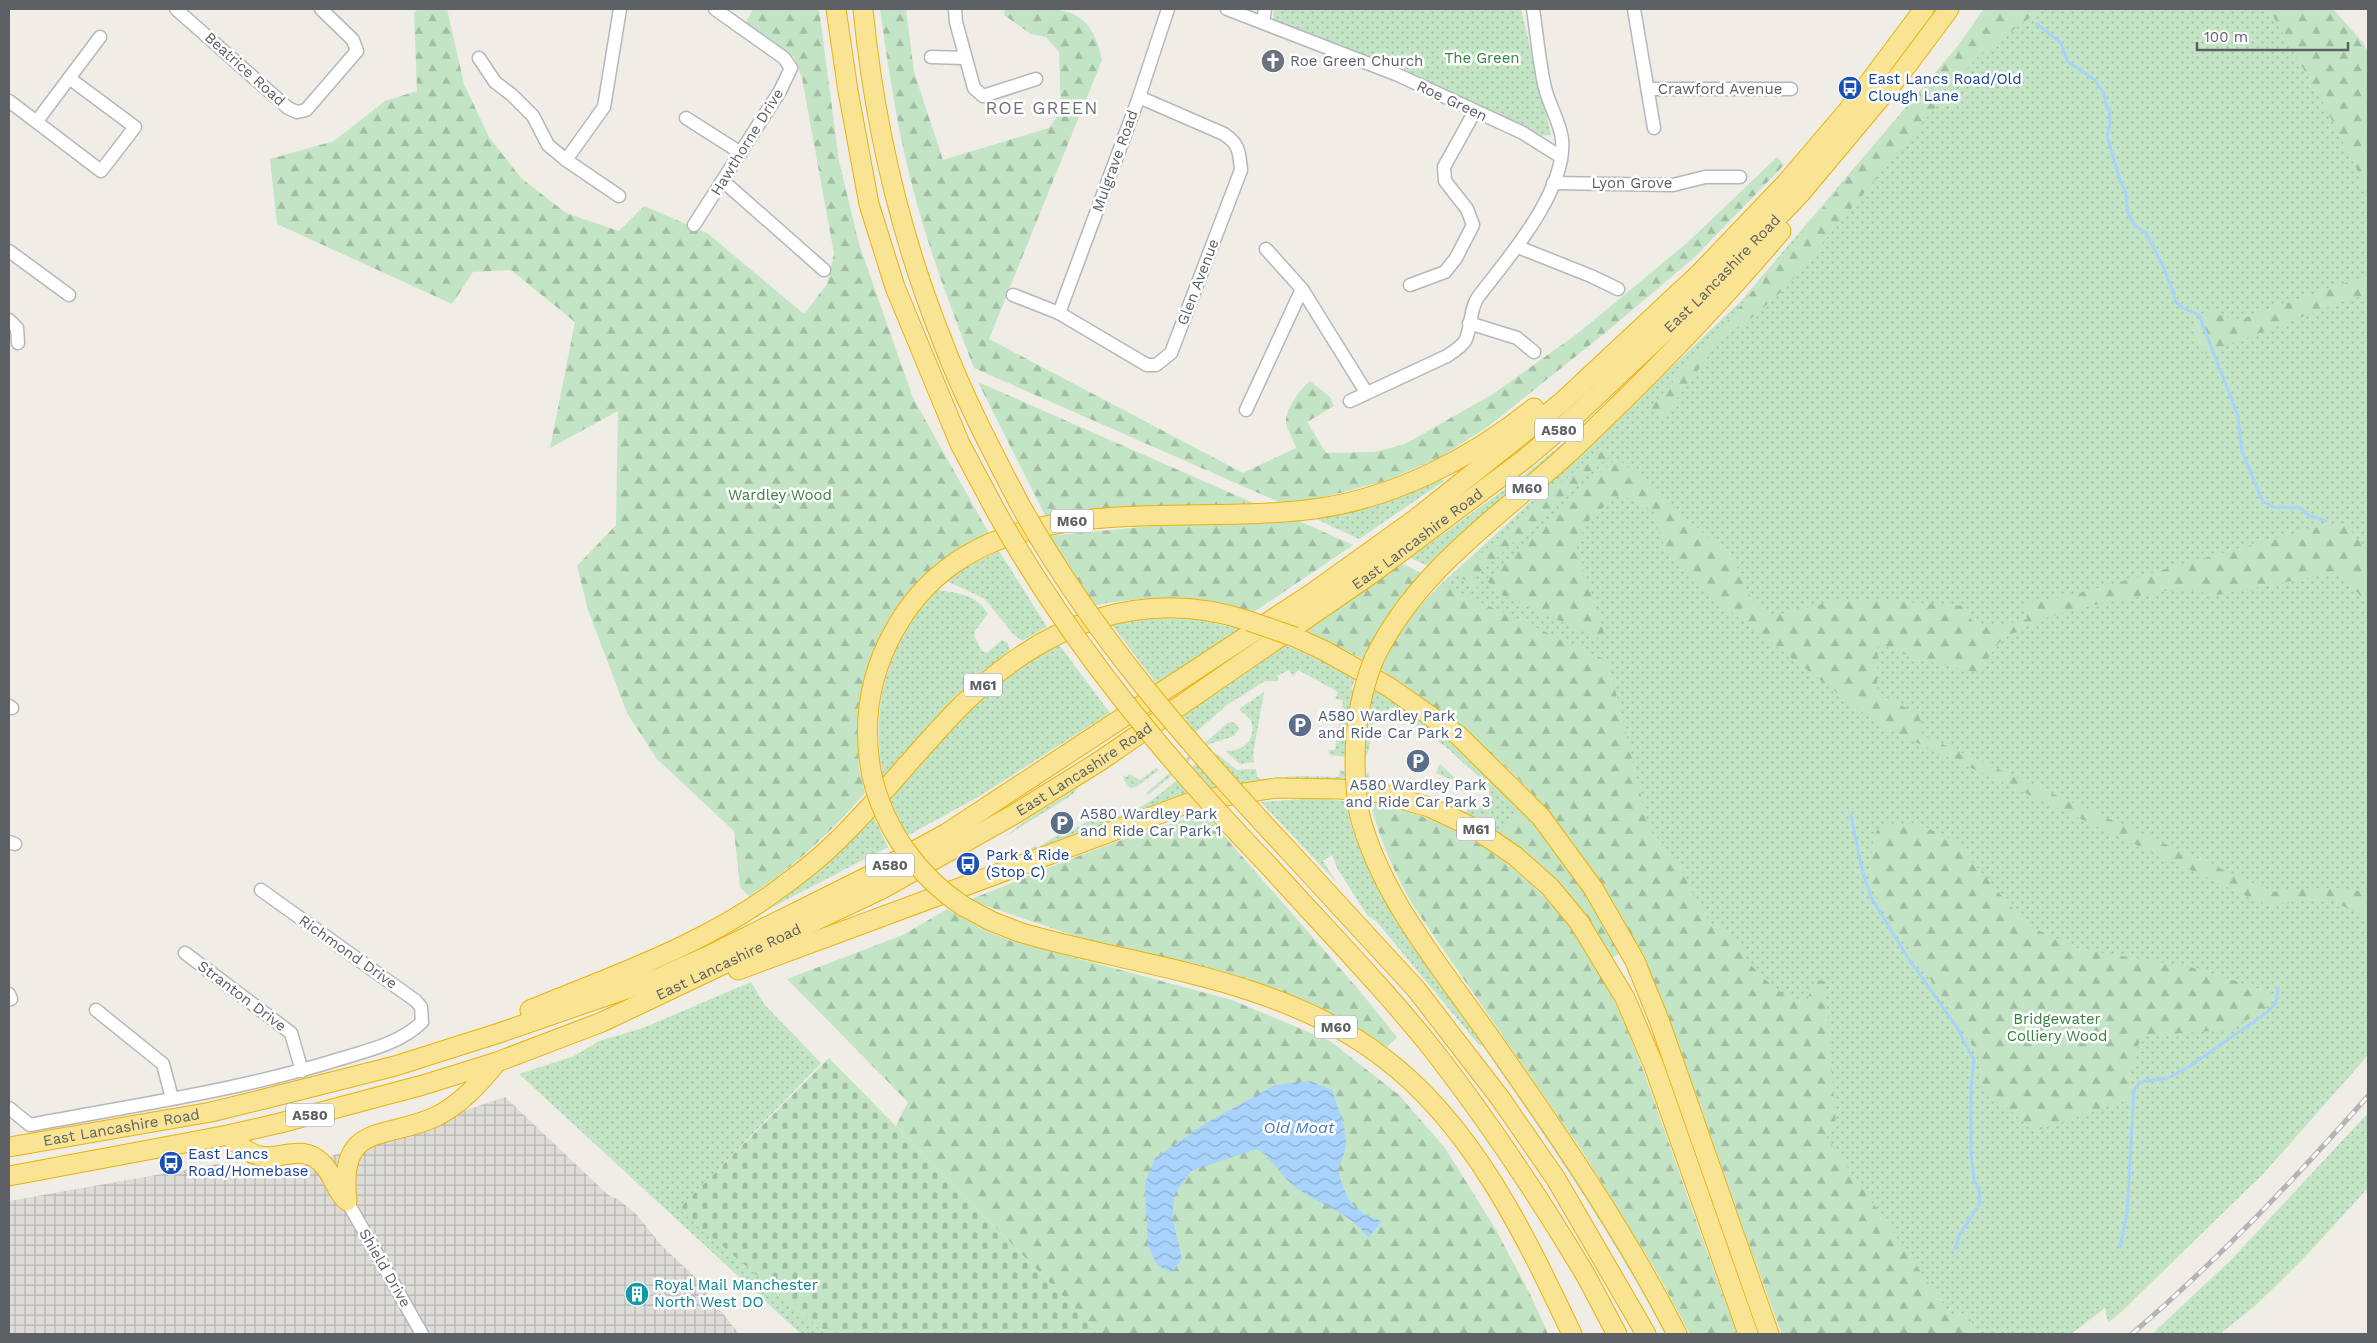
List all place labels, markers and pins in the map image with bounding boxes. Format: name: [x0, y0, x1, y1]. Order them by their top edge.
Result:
church icon: Roe Green Church: [1260, 48, 1286, 74]
place label: Roe Green Church: [1290, 52, 1423, 70]
place label: East Lancs Road/Old Clough Lane: [1868, 70, 2022, 105]
bus stop icon: East Lancs Road/Old Clough Lane: [1837, 75, 1863, 101]
place label: A580 Wardley Park and Ride Car Park 2: [1318, 707, 1463, 742]
parking icon: A580 Wardley Park and Ride Car Park 2: [1287, 712, 1313, 738]
parking icon: A580 Wardley Park and Ride Car Park 3: [1405, 748, 1431, 774]
place label: A580 Wardley Park and Ride Car Park 3: [1346, 776, 1490, 811]
place label: A580 Wardley Park and Ride Car Park 1: [1080, 805, 1222, 840]
parking icon: A580 Wardley Park and Ride Car Park 1: [1049, 810, 1075, 836]
place label: Park & Ride (Stop C): [986, 846, 1069, 881]
bus stop icon: Park & Ride (Stop C): [955, 851, 981, 877]
place label: East Lancs Road/Homebase: [188, 1145, 308, 1180]
bus stop icon: East Lancs Road/Homebase: [158, 1150, 184, 1176]
place label: Royal Mail Manchester North West DO: [654, 1276, 818, 1311]
building icon: Royal Mail Manchester North West DO: [624, 1281, 650, 1307]

